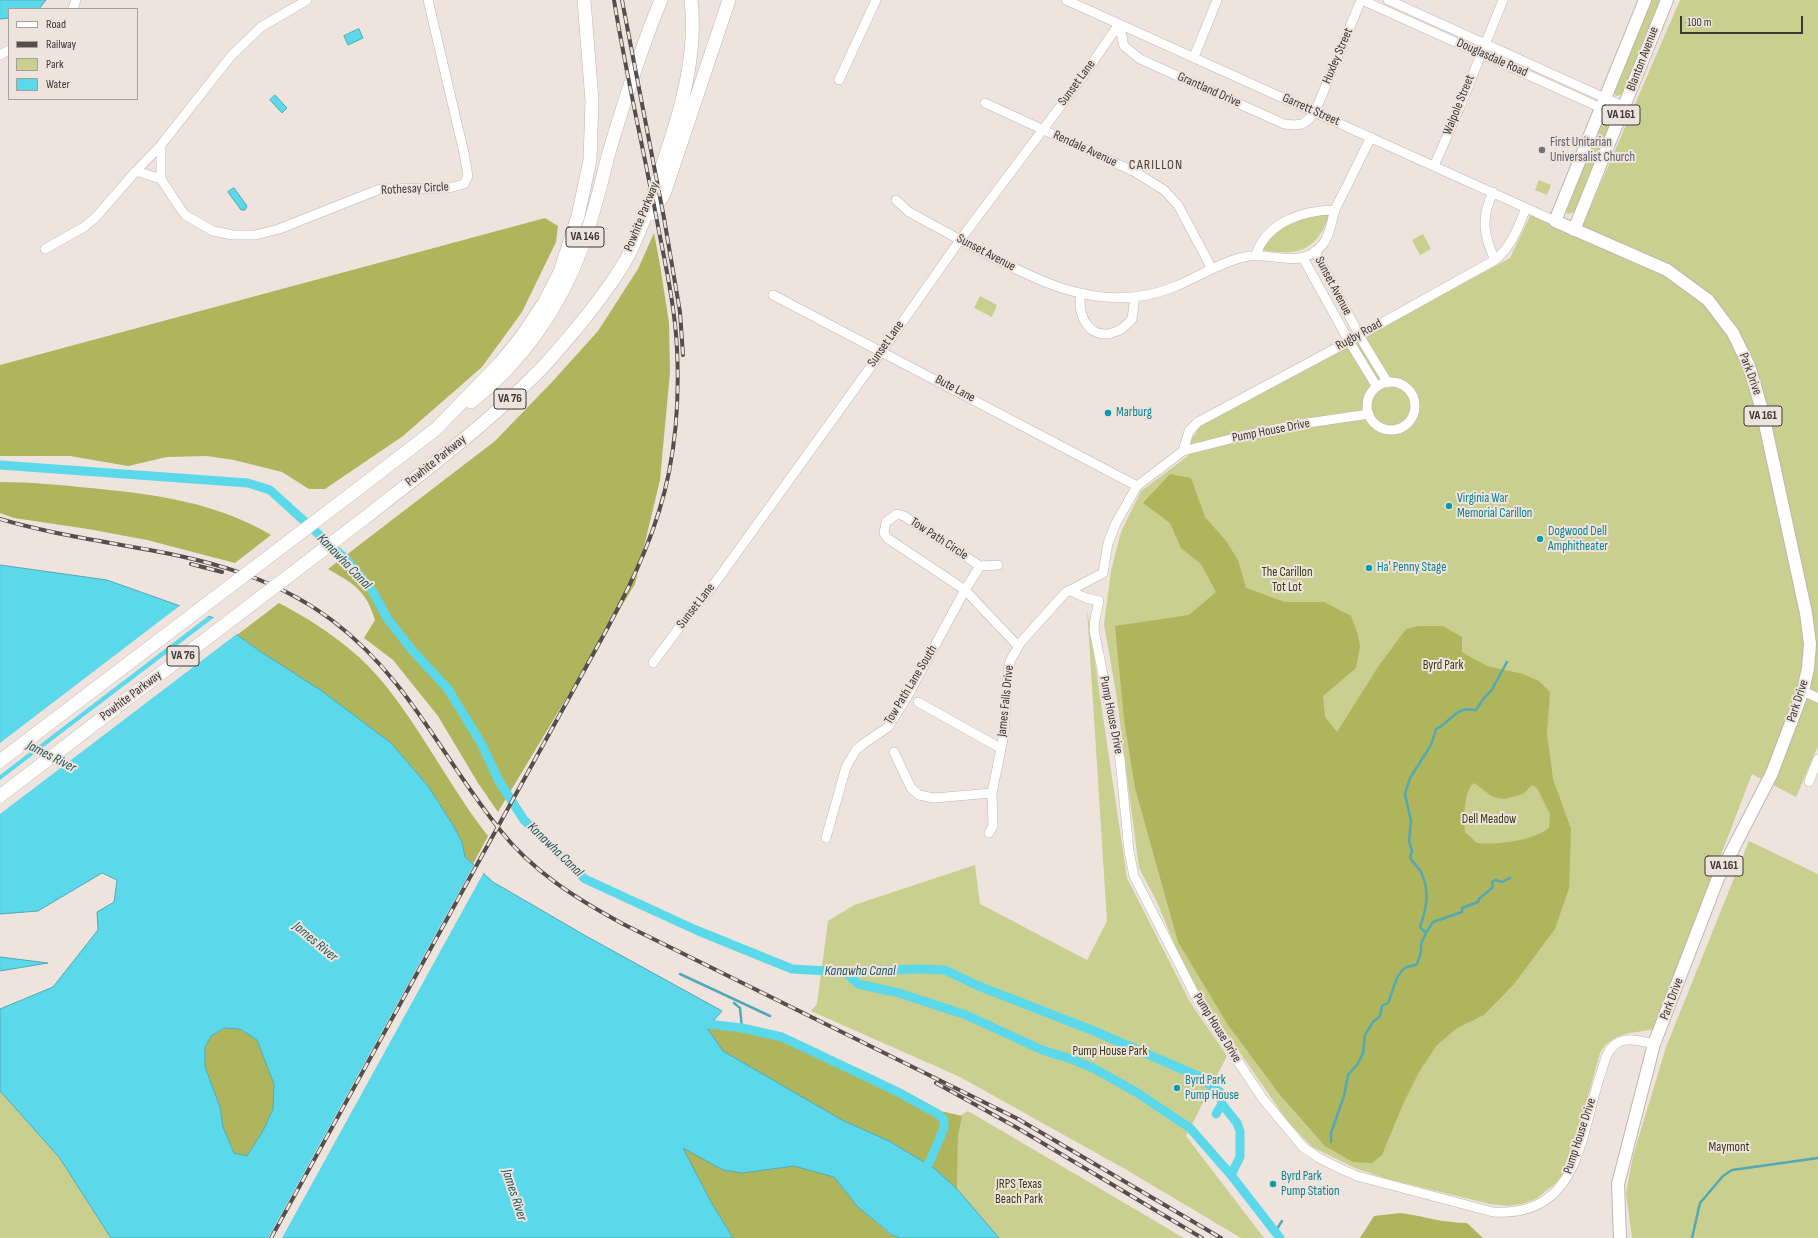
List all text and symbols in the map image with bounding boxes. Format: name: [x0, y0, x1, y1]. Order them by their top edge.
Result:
legend: [8, 8, 138, 100]
scale bar: [1682, 8, 1805, 34]
text: 100 m: [1687, 15, 1712, 30]
text: Road: [46, 17, 66, 32]
street label: Blanton Avenue: [1624, 25, 1662, 93]
street label: Huxley Street: [1319, 26, 1357, 86]
street label: Douglasdale Road: [1454, 35, 1530, 81]
text: Railway: [46, 37, 76, 52]
text: Park: [46, 57, 64, 72]
street label: Sunset Lane: [1055, 57, 1099, 109]
street label: Grantland Drive: [1175, 69, 1243, 111]
street label: Walpole Street: [1440, 73, 1478, 137]
text: Water: [46, 77, 70, 92]
street label: Garrett Street: [1280, 90, 1342, 130]
road number: VA 161: [1602, 105, 1640, 125]
street label: Rendale Avenue: [1051, 127, 1119, 171]
place label: First Unitarian Universalist Church: [1550, 135, 1635, 166]
marker: First Unitarian Universalist Church: [1537, 145, 1547, 155]
district label: CARILLON: [1129, 157, 1183, 173]
street label: Rothesay Circle: [381, 179, 449, 199]
street label: Powhite Parkway: [621, 180, 663, 254]
road number: VA 146: [566, 227, 604, 247]
street label: Sunset Avenue: [954, 231, 1018, 275]
street label: Sunset Avenue: [1311, 254, 1355, 318]
street label: Rugby Road: [1333, 316, 1385, 354]
street label: Sunset Lane: [864, 318, 908, 370]
street label: Park Drive: [1735, 351, 1765, 397]
street label: Bute Lane: [932, 372, 978, 406]
road number: VA 76: [494, 389, 526, 409]
place label: Marburg: [1116, 405, 1152, 421]
road number: VA 161: [1744, 406, 1782, 426]
marker: Marburg: [1103, 408, 1113, 418]
street label: Pump House Drive: [1231, 416, 1311, 446]
street label: Powhite Parkway: [403, 432, 469, 490]
place label: Virginia War Memorial Carillon: [1457, 491, 1532, 522]
marker: Virginia War Memorial Carillon: [1444, 501, 1454, 511]
street label: Tow Path Circle: [907, 514, 971, 564]
place label: Dogwood Dell Amphitheater: [1548, 524, 1608, 555]
water label: Kanawha Canal: [313, 531, 375, 593]
marker: Dogwood Dell Amphitheater: [1535, 534, 1545, 544]
place label: Ha' Penny Stage: [1377, 560, 1446, 576]
marker: Ha' Penny Stage: [1364, 563, 1374, 573]
park label: The Carillon Tot Lot: [1261, 565, 1313, 596]
street label: Sunset Lane: [674, 580, 718, 632]
street label: Tow Path Lane South: [881, 643, 941, 727]
road number: VA 76: [167, 646, 199, 666]
park label: Byrd Park: [1423, 658, 1463, 674]
street label: James Falls Drive: [994, 664, 1018, 738]
street label: Powhite Parkway: [97, 668, 165, 724]
street label: Pump House Drive: [1096, 675, 1126, 755]
street label: Park Drive: [1784, 678, 1812, 724]
water label: James River: [23, 737, 79, 777]
park label: Dell Meadow: [1462, 812, 1516, 828]
water label: Kanawha Canal: [524, 819, 586, 881]
road number: VA 161: [1705, 856, 1743, 876]
water label: James River: [289, 918, 341, 966]
water label: Kanawha Canal: [825, 963, 895, 979]
street label: Park Drive: [1657, 976, 1687, 1022]
street label: Pump House Drive: [1190, 990, 1244, 1066]
park label: Pump House Park: [1072, 1044, 1148, 1060]
place label: Byrd Park Pump House: [1185, 1073, 1239, 1104]
marker: Byrd Park Pump House: [1172, 1083, 1182, 1093]
street label: Pump House Drive: [1560, 1096, 1600, 1176]
park label: Maymont: [1708, 1140, 1750, 1156]
water label: James River: [498, 1167, 530, 1223]
place label: Byrd Park Pump Station: [1281, 1169, 1340, 1200]
park label: JRPS Texas Beach Park: [995, 1177, 1043, 1208]
marker: Byrd Park Pump Station: [1268, 1179, 1278, 1189]

